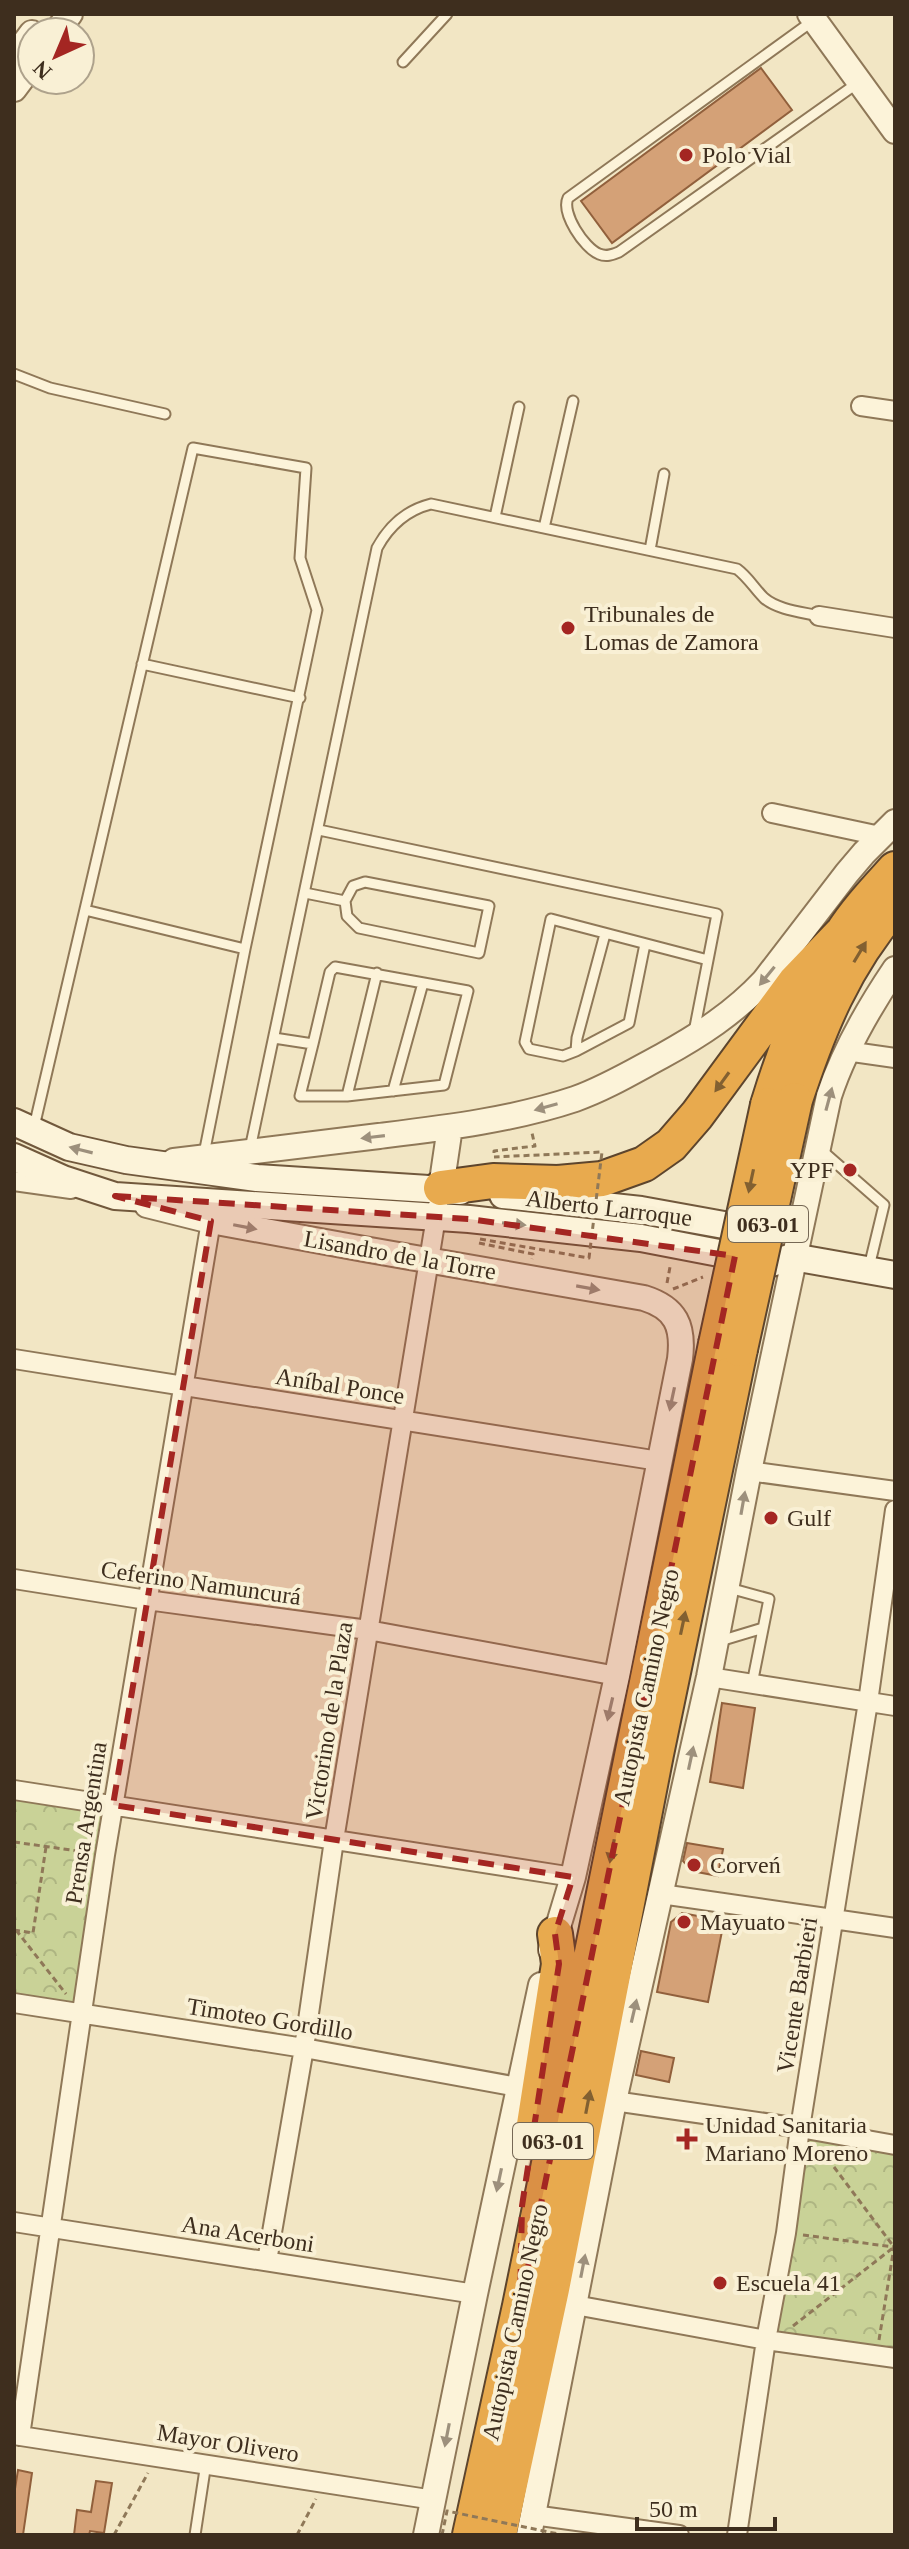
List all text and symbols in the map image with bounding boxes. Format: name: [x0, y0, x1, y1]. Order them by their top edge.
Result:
north arrow: [16, 16, 96, 96]
text: N: [28, 55, 57, 85]
place label: Polo Vial: [702, 142, 792, 168]
marker: Polo Vial: [677, 146, 695, 164]
place label: Tribunales de Lomas de Zamora: [584, 601, 759, 655]
marker: Tribunales de Lomas de Zamora: [559, 619, 577, 637]
one-way arrow: [853, 941, 867, 963]
one-way arrow: [759, 966, 776, 987]
one-way arrow: [714, 1071, 730, 1092]
one-way arrow: [823, 1087, 835, 1112]
one-way arrow: [534, 1101, 558, 1114]
one-way arrow: [360, 1131, 385, 1144]
one-way arrow: [68, 1143, 93, 1155]
place label: YPF: [790, 1157, 834, 1183]
marker: YPF: [841, 1161, 859, 1179]
one-way arrow: [744, 1168, 757, 1193]
street label: Alberto Larroque: [524, 1185, 694, 1231]
road number: 063-01: [728, 1206, 808, 1242]
one-way arrow: [502, 1218, 527, 1231]
one-way arrow: [233, 1221, 258, 1234]
street label: Lisandro de la Torre: [302, 1225, 498, 1285]
one-way arrow: [576, 1283, 601, 1295]
street label: Aníbal Ponce: [274, 1363, 406, 1409]
one-way arrow: [665, 1387, 678, 1412]
one-way arrow: [737, 1490, 750, 1515]
place label: Gulf: [787, 1505, 831, 1531]
marker: Gulf: [762, 1509, 780, 1527]
street label: Ceferino Namuncurá: [99, 1556, 303, 1610]
street label: Autopista Camino Negro: [608, 1566, 684, 1808]
one-way arrow: [677, 1610, 690, 1635]
street label: Victorino de la Plaza: [300, 1620, 358, 1822]
one-way arrow: [603, 1697, 616, 1722]
street label: Prensa Argentina: [60, 1740, 112, 1906]
one-way arrow: [685, 1745, 698, 1770]
one-way arrow: [605, 1838, 618, 1863]
place label: Corveń: [710, 1852, 781, 1878]
marker: Corveń: [685, 1856, 703, 1874]
place label: Mayuato: [700, 1909, 785, 1935]
marker: Mayuato: [675, 1913, 693, 1931]
street label: Vicente Barbieri: [772, 1915, 822, 2075]
street label: Timoteo Gordillo: [185, 1993, 355, 2045]
one-way arrow: [629, 1999, 641, 2024]
one-way arrow: [583, 2089, 595, 2114]
place label: Unidad Sanitaria Mariano Moreno: [705, 2112, 868, 2166]
road number: 063-01: [513, 2123, 593, 2159]
marker: Unidad Sanitaria Mariano Moreno: [676, 2128, 698, 2150]
one-way arrow: [492, 2168, 504, 2193]
street label: Autopista Camino Negro: [477, 2201, 553, 2443]
street label: Ana Acerboni: [180, 2211, 317, 2257]
one-way arrow: [577, 2253, 589, 2278]
place label: Escuela 41: [736, 2270, 841, 2296]
marker: Escuela 41: [711, 2274, 729, 2292]
street label: Mayor Olivero: [155, 2419, 301, 2467]
one-way arrow: [440, 2423, 453, 2448]
scale bar: [637, 2481, 775, 2531]
text: 50 m: [649, 2496, 698, 2522]

